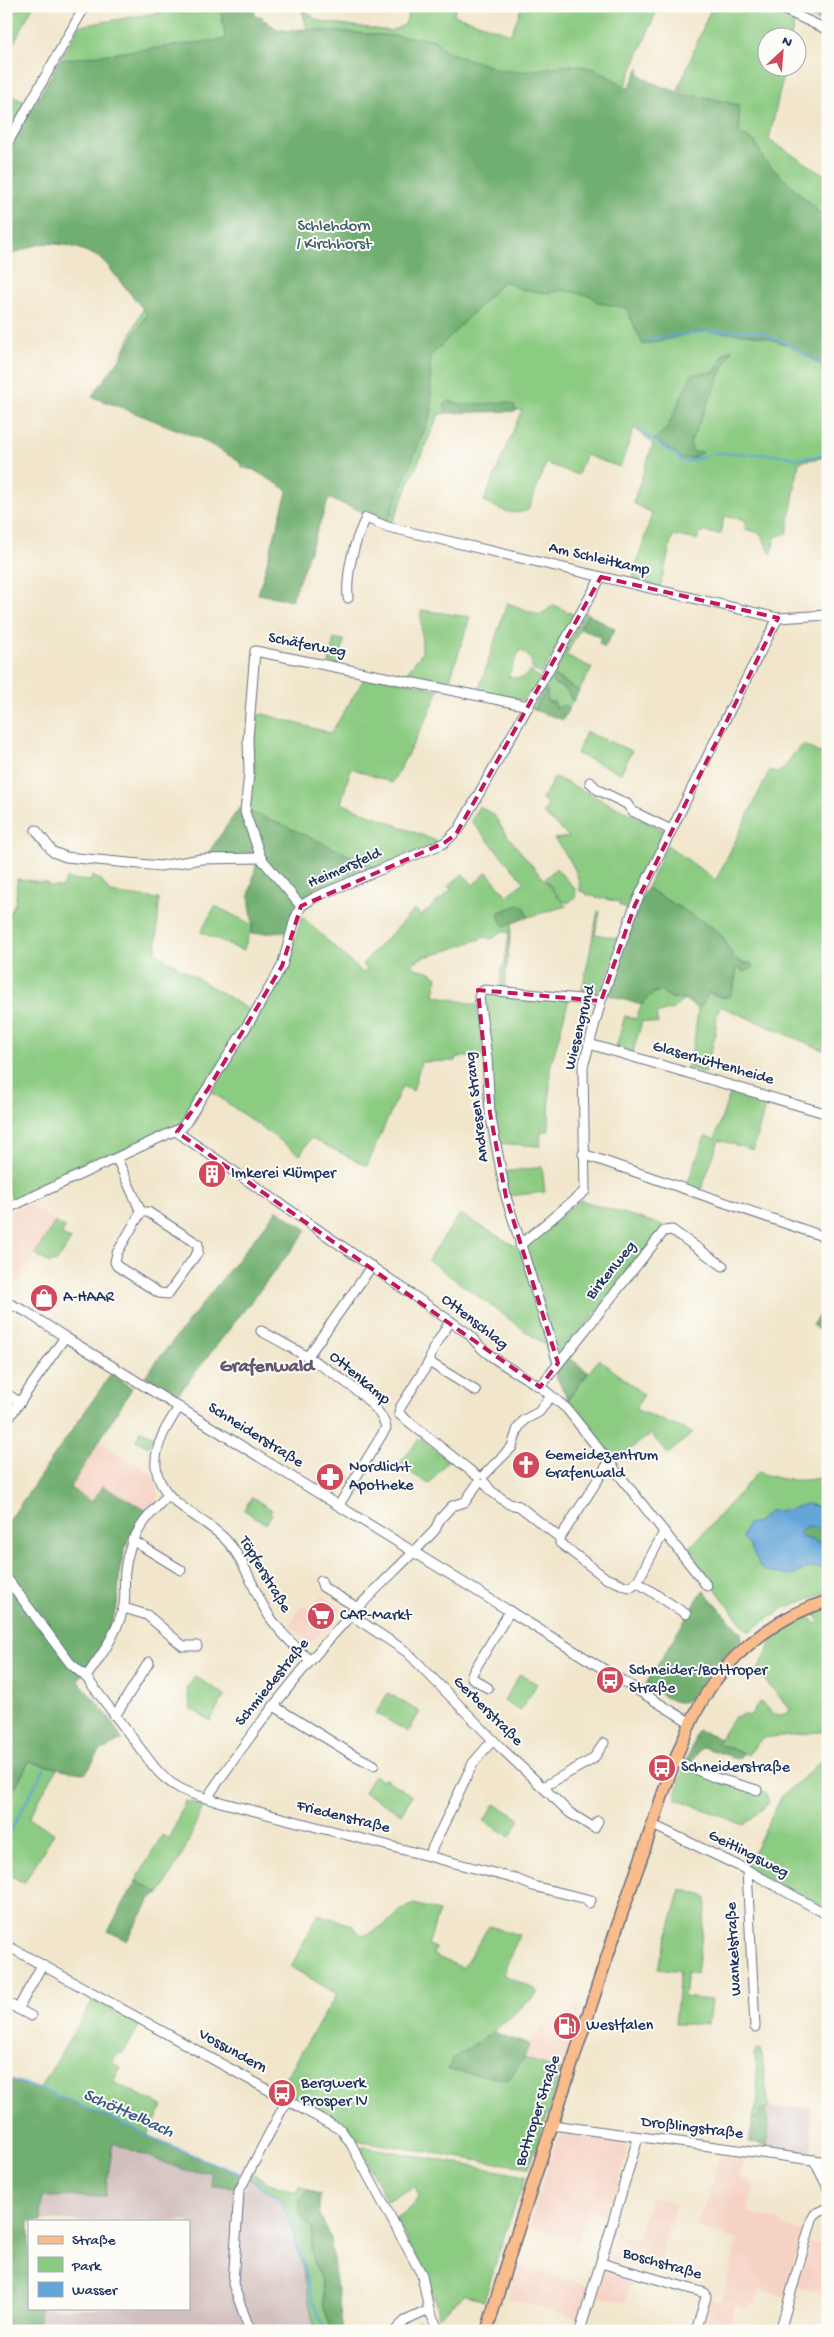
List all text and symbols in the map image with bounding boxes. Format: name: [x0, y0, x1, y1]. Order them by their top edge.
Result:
north arrow: [756, 28, 806, 78]
text: N: [779, 33, 794, 52]
park label: Schlehdorn / Kirchhorst: [297, 218, 373, 255]
street label: Am Schleitkamp: [547, 539, 651, 581]
street label: Schäferweg: [266, 629, 348, 663]
street label: Heimersfeld: [305, 844, 386, 894]
street label: Wiesengrund: [561, 982, 601, 1072]
street label: Glaserhüttenheide: [650, 1038, 777, 1091]
street label: Andresen Strang: [462, 1051, 494, 1163]
building icon: Imkerei Klümper: [197, 1159, 227, 1189]
place label: Imkerei Klümper: [231, 1165, 337, 1184]
street label: Birkenweg: [582, 1238, 641, 1305]
shop icon: A-HAAR: [29, 1283, 59, 1313]
place label: A-HAAR: [63, 1289, 114, 1308]
street label: Ottenschlag: [437, 1291, 511, 1355]
street label: Ottenkamp: [325, 1348, 393, 1410]
district label: Grafenwald: [220, 1356, 316, 1379]
street label: Schneiderstraße: [204, 1399, 307, 1473]
place label: Gemeidezentrum Grafenwald: [545, 1447, 659, 1484]
church icon: Gemeidezentrum Grafenwald: [511, 1450, 541, 1480]
place label: Nordlicht Apotheke: [349, 1459, 414, 1496]
pharmacy icon: Nordlicht Apotheke: [315, 1462, 345, 1492]
street label: Töpferstraße: [233, 1532, 295, 1617]
supermarket icon: CAP-Markt: [306, 1601, 336, 1631]
place label: CAP-Markt: [340, 1607, 413, 1626]
street label: Schmiedestraße: [232, 1635, 315, 1731]
place label: Schneider-/Bottroper Straße: [629, 1662, 769, 1699]
bus stop icon: Schneider-/Bottroper Straße: [595, 1665, 625, 1695]
street label: Gerberstraße: [448, 1673, 527, 1752]
bus stop icon: Schneiderstraße: [647, 1753, 677, 1783]
place label: Schneiderstraße: [681, 1759, 791, 1778]
street label: Friedenstraße: [293, 1797, 392, 1839]
street label: Geitlingsweg: [705, 1827, 791, 1883]
street label: Wankelstraße: [723, 1901, 747, 1996]
fuel station icon: Westfalen: [552, 2011, 582, 2041]
place label: Westfalen: [586, 2017, 654, 2036]
street label: Vossundern: [194, 2025, 270, 2079]
street label: Bottroper Straße: [512, 2052, 566, 2170]
place label: Bergwerk Prosper IV: [300, 2075, 368, 2112]
bus stop icon: Bergwerk Prosper IV: [267, 2078, 297, 2108]
water label: Schöttelbach: [80, 2085, 177, 2143]
street label: Droßlingstraße: [639, 2113, 745, 2145]
legend: [28, 2220, 190, 2310]
text: Straße: [72, 2232, 116, 2250]
street label: Boschstraße: [619, 2244, 704, 2286]
text: Park: [71, 2258, 102, 2276]
text: Wasser: [72, 2282, 119, 2300]

